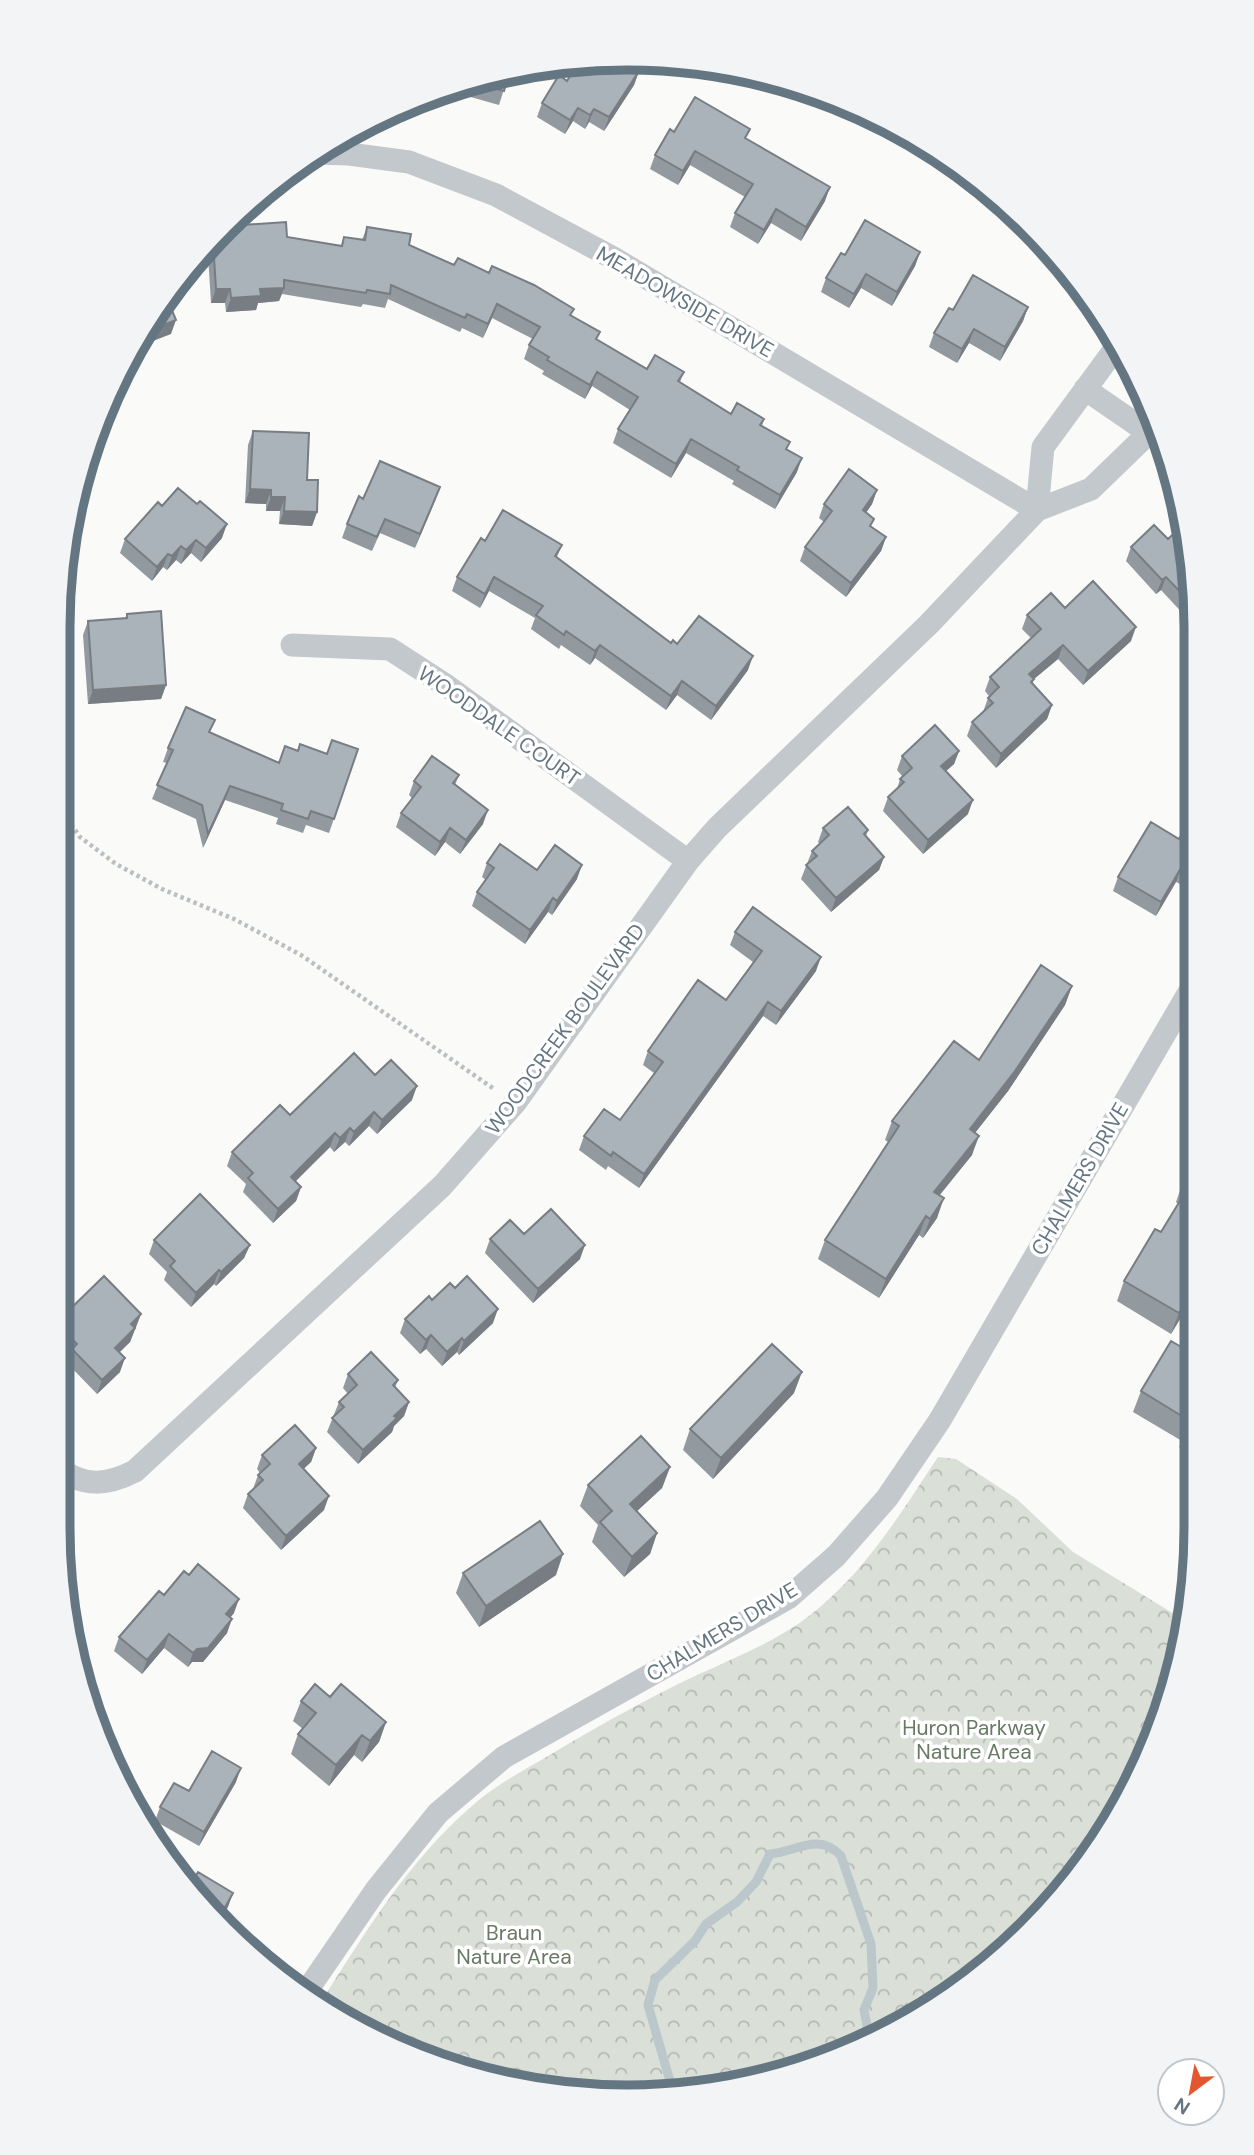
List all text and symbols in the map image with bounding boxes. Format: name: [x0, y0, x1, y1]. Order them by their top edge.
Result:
street label: MEADOWSIDE DRIVE: [591, 240, 779, 364]
street label: WOODDALE COURT: [412, 659, 586, 793]
street label: WOODCREEK BOULEVARD: [479, 918, 651, 1140]
street label: CHALMERS DRIVE: [1025, 1098, 1135, 1260]
street label: CHALMERS DRIVE: [641, 1576, 803, 1688]
park label: Huron Parkway Nature Area: [902, 1714, 1046, 1766]
park label: Braun Nature Area: [456, 1919, 572, 1971]
north arrow: [1156, 2057, 1226, 2127]
text: N: [1170, 2092, 1195, 2120]

